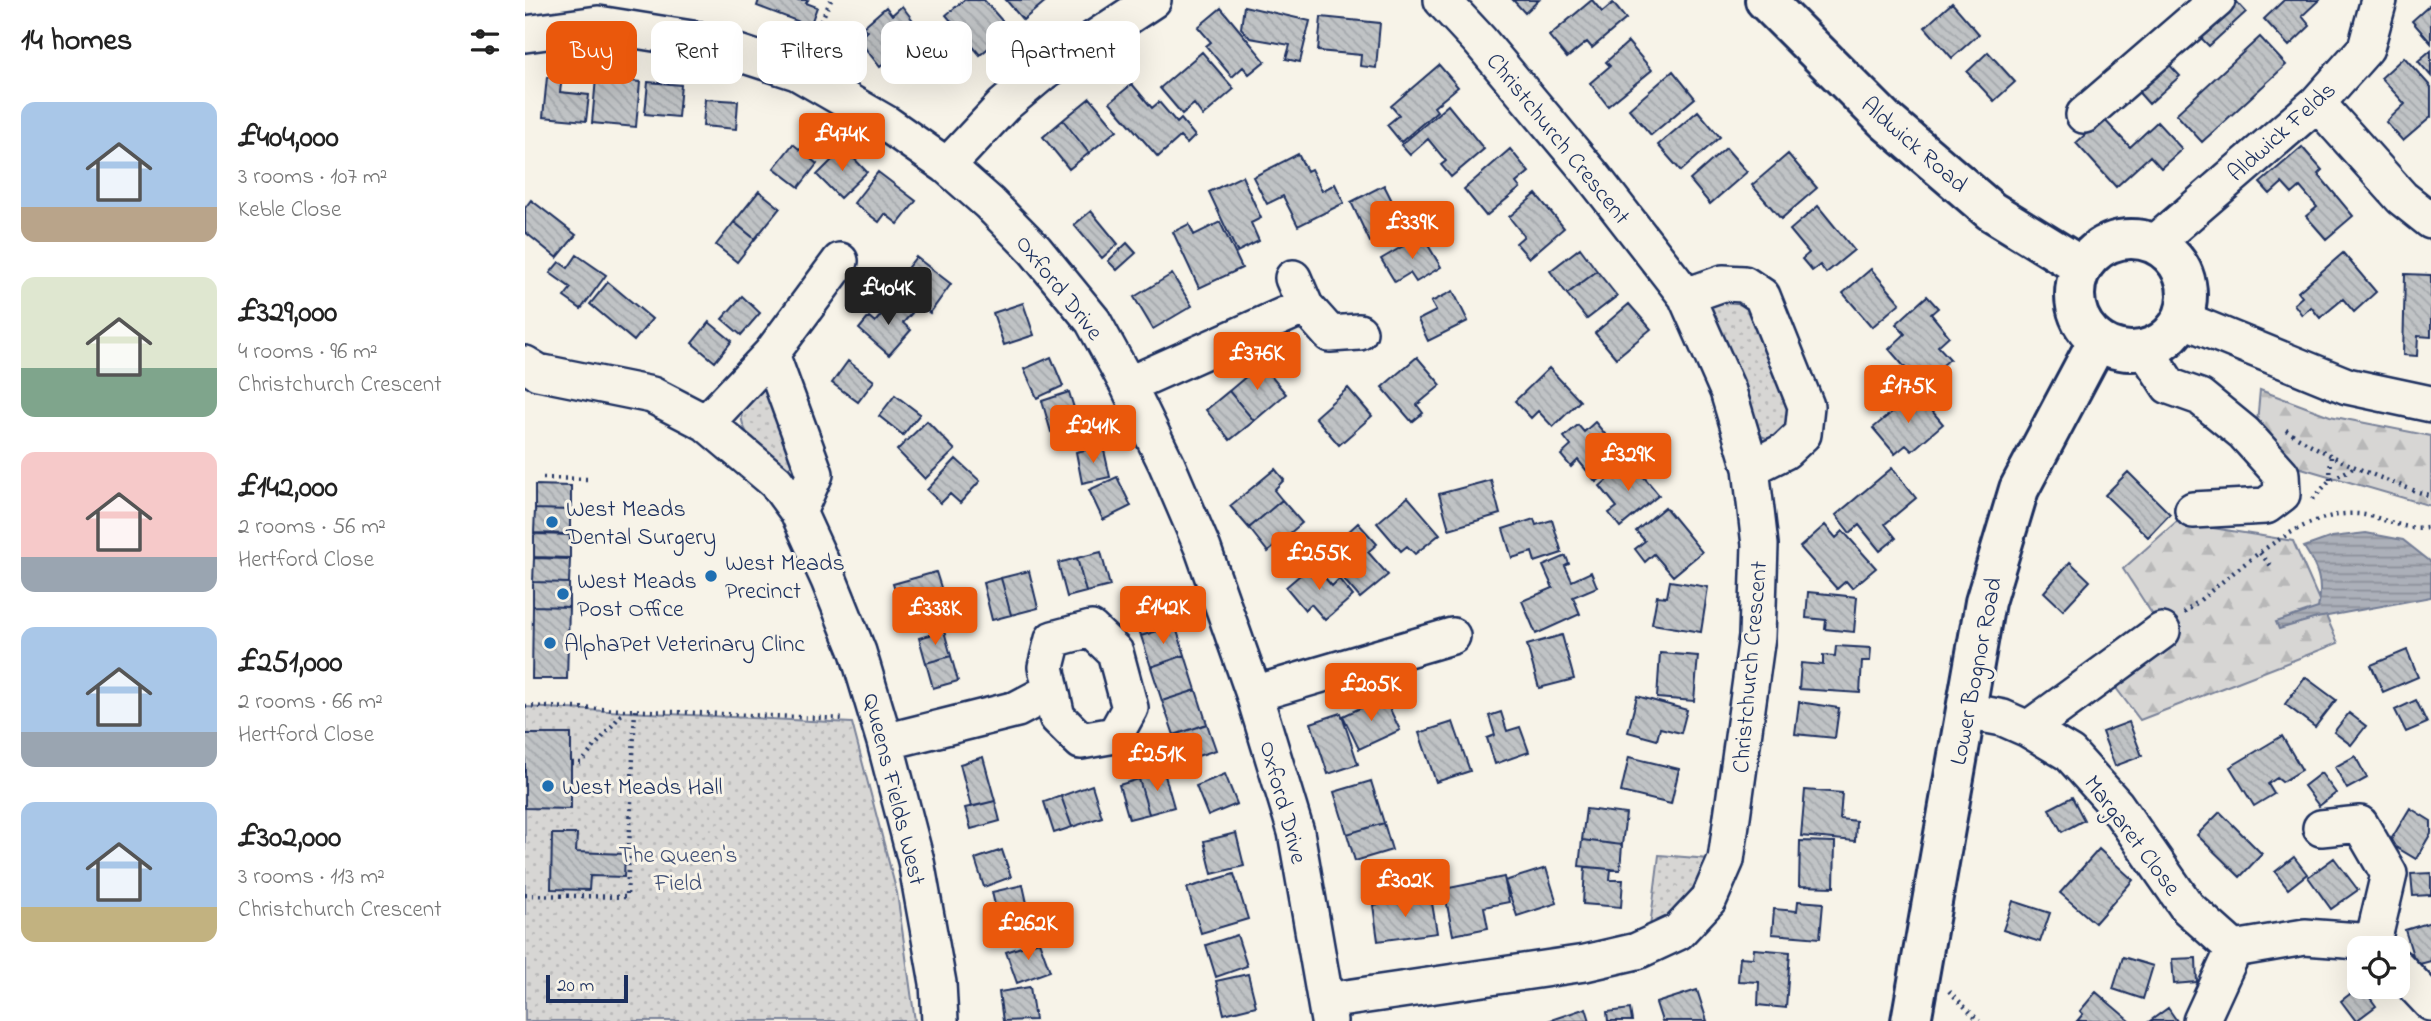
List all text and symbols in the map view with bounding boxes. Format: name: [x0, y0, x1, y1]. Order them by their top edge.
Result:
text: 14 homes: [21, 20, 132, 64]
chip: Buy: [546, 21, 637, 84]
chip: Rent: [651, 21, 743, 84]
chip: Filters: [757, 21, 867, 84]
chip: New: [881, 21, 972, 84]
chip: Apartment: [986, 21, 1140, 84]
icon: filters: [466, 23, 504, 61]
street label: Christchurch Crescent: [1477, 46, 1638, 233]
street label: Aldwick Felds: [2221, 74, 2345, 191]
street label: Aldwick Road: [1852, 89, 1975, 203]
pin: £474K: [793, 114, 891, 173]
text: £404,000: [238, 117, 339, 161]
text: £474K: [815, 119, 869, 152]
icon: home: [77, 130, 161, 214]
text: 3 rooms · 107 m²: [238, 161, 387, 194]
text: Keble Close: [238, 194, 341, 227]
pin: £339K: [1363, 202, 1461, 261]
text: £339K: [1386, 207, 1438, 240]
street label: Oxford Drive: [1006, 228, 1111, 349]
pin: £404K: [839, 268, 937, 327]
text: £404K: [861, 273, 915, 306]
text: £329,000: [238, 292, 337, 336]
icon: home: [77, 305, 161, 389]
pin: £376K: [1208, 332, 1306, 392]
text: 4 rooms · 96 m²: [238, 336, 378, 369]
text: £376K: [1230, 338, 1284, 371]
pin: £175K: [1859, 366, 1957, 425]
text: Christchurch Crescent: [238, 369, 442, 402]
text: £175K: [1880, 371, 1936, 404]
pin: £241K: [1044, 406, 1142, 465]
text: £241K: [1066, 411, 1120, 444]
pin: £329K: [1579, 434, 1677, 493]
text: £329K: [1601, 439, 1655, 472]
text: £142,000: [238, 467, 338, 511]
icon: home: [77, 480, 161, 564]
place label: West Meads Dental Surgery: [565, 493, 716, 557]
text: 2 rooms · 56 m²: [238, 511, 386, 544]
marker: West Meads Dental Surgery: [544, 514, 560, 530]
pin: £255K: [1270, 532, 1368, 592]
text: £255K: [1287, 538, 1351, 571]
text: Hertford Close: [238, 544, 374, 577]
place label: West Meads Precinct: [725, 547, 845, 610]
street label: Christchurch Crescent: [1725, 560, 1778, 775]
place label: West Meads Post Office: [577, 565, 697, 628]
marker: West Meads Precinct: [703, 568, 719, 584]
street label: Lower Bognor Road: [1942, 574, 2013, 768]
marker: West Meads Post Office: [555, 586, 571, 602]
pin: £142K: [1114, 586, 1212, 646]
pin: £338K: [886, 588, 984, 647]
text: £142K: [1136, 592, 1190, 625]
text: £338K: [908, 593, 962, 626]
place label: AlphaPet Veterinary Clinc: [564, 628, 805, 664]
marker: AlphaPet Veterinary Clinc: [542, 635, 558, 651]
text: £251,000: [238, 642, 343, 686]
icon: home: [77, 655, 161, 739]
pin: £205K: [1322, 664, 1420, 723]
text: £205K: [1341, 669, 1401, 702]
text: 2 rooms · 66 m²: [238, 686, 383, 719]
street label: Queens Fields West: [852, 690, 933, 889]
text: Hertford Close: [238, 719, 374, 752]
pin: £251K: [1108, 734, 1206, 793]
street label: Oxford Drive: [1248, 737, 1315, 868]
text: £251K: [1128, 739, 1186, 772]
street label: Margaret Close: [2074, 769, 2188, 905]
place label: West Meads Hall: [562, 771, 723, 806]
marker: West Meads Hall: [540, 778, 556, 794]
text: £302,000: [238, 817, 341, 861]
icon: home: [77, 830, 161, 914]
park label: The Queen's Field: [618, 839, 738, 902]
pin: £302K: [1356, 860, 1454, 919]
text: 3 rooms · 113 m²: [238, 861, 385, 894]
text: £302K: [1377, 865, 1433, 898]
text: Christchurch Crescent: [238, 894, 442, 927]
pin: £262K: [979, 902, 1077, 962]
text: £262K: [999, 908, 1057, 941]
map controls: [2347, 936, 2410, 999]
button: locate: [2347, 936, 2410, 999]
scale bar: [546, 972, 628, 1004]
text: 20 m: [557, 973, 594, 1000]

